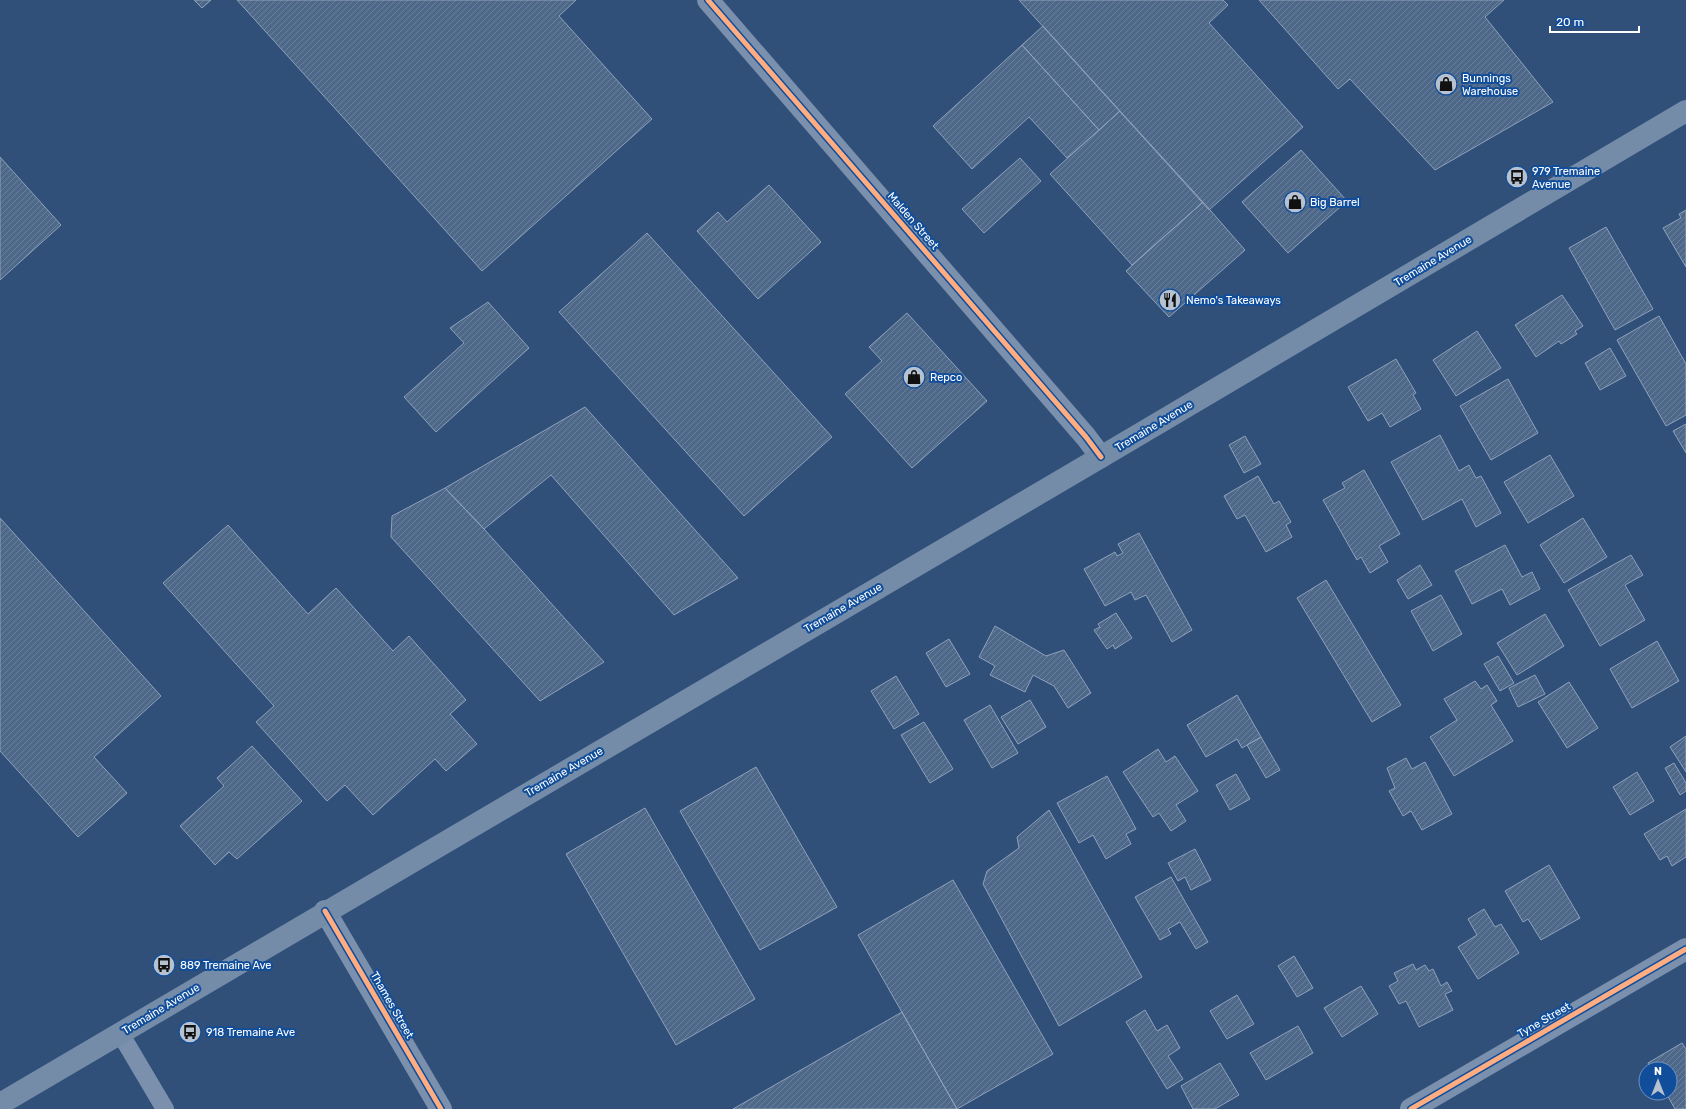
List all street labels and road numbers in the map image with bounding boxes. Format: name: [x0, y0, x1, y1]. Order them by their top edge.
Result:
street label: Malden Street: [885, 190, 942, 253]
street label: Tremaine Avenue: [1392, 233, 1474, 289]
street label: Tremaine Avenue: [1113, 398, 1195, 454]
street label: Tremaine Avenue: [802, 580, 884, 636]
street label: Tremaine Avenue: [523, 744, 605, 800]
street label: Thames Street: [368, 969, 417, 1041]
street label: Tremaine Avenue: [120, 981, 202, 1037]
street label: Tyne Street: [1515, 999, 1573, 1040]

